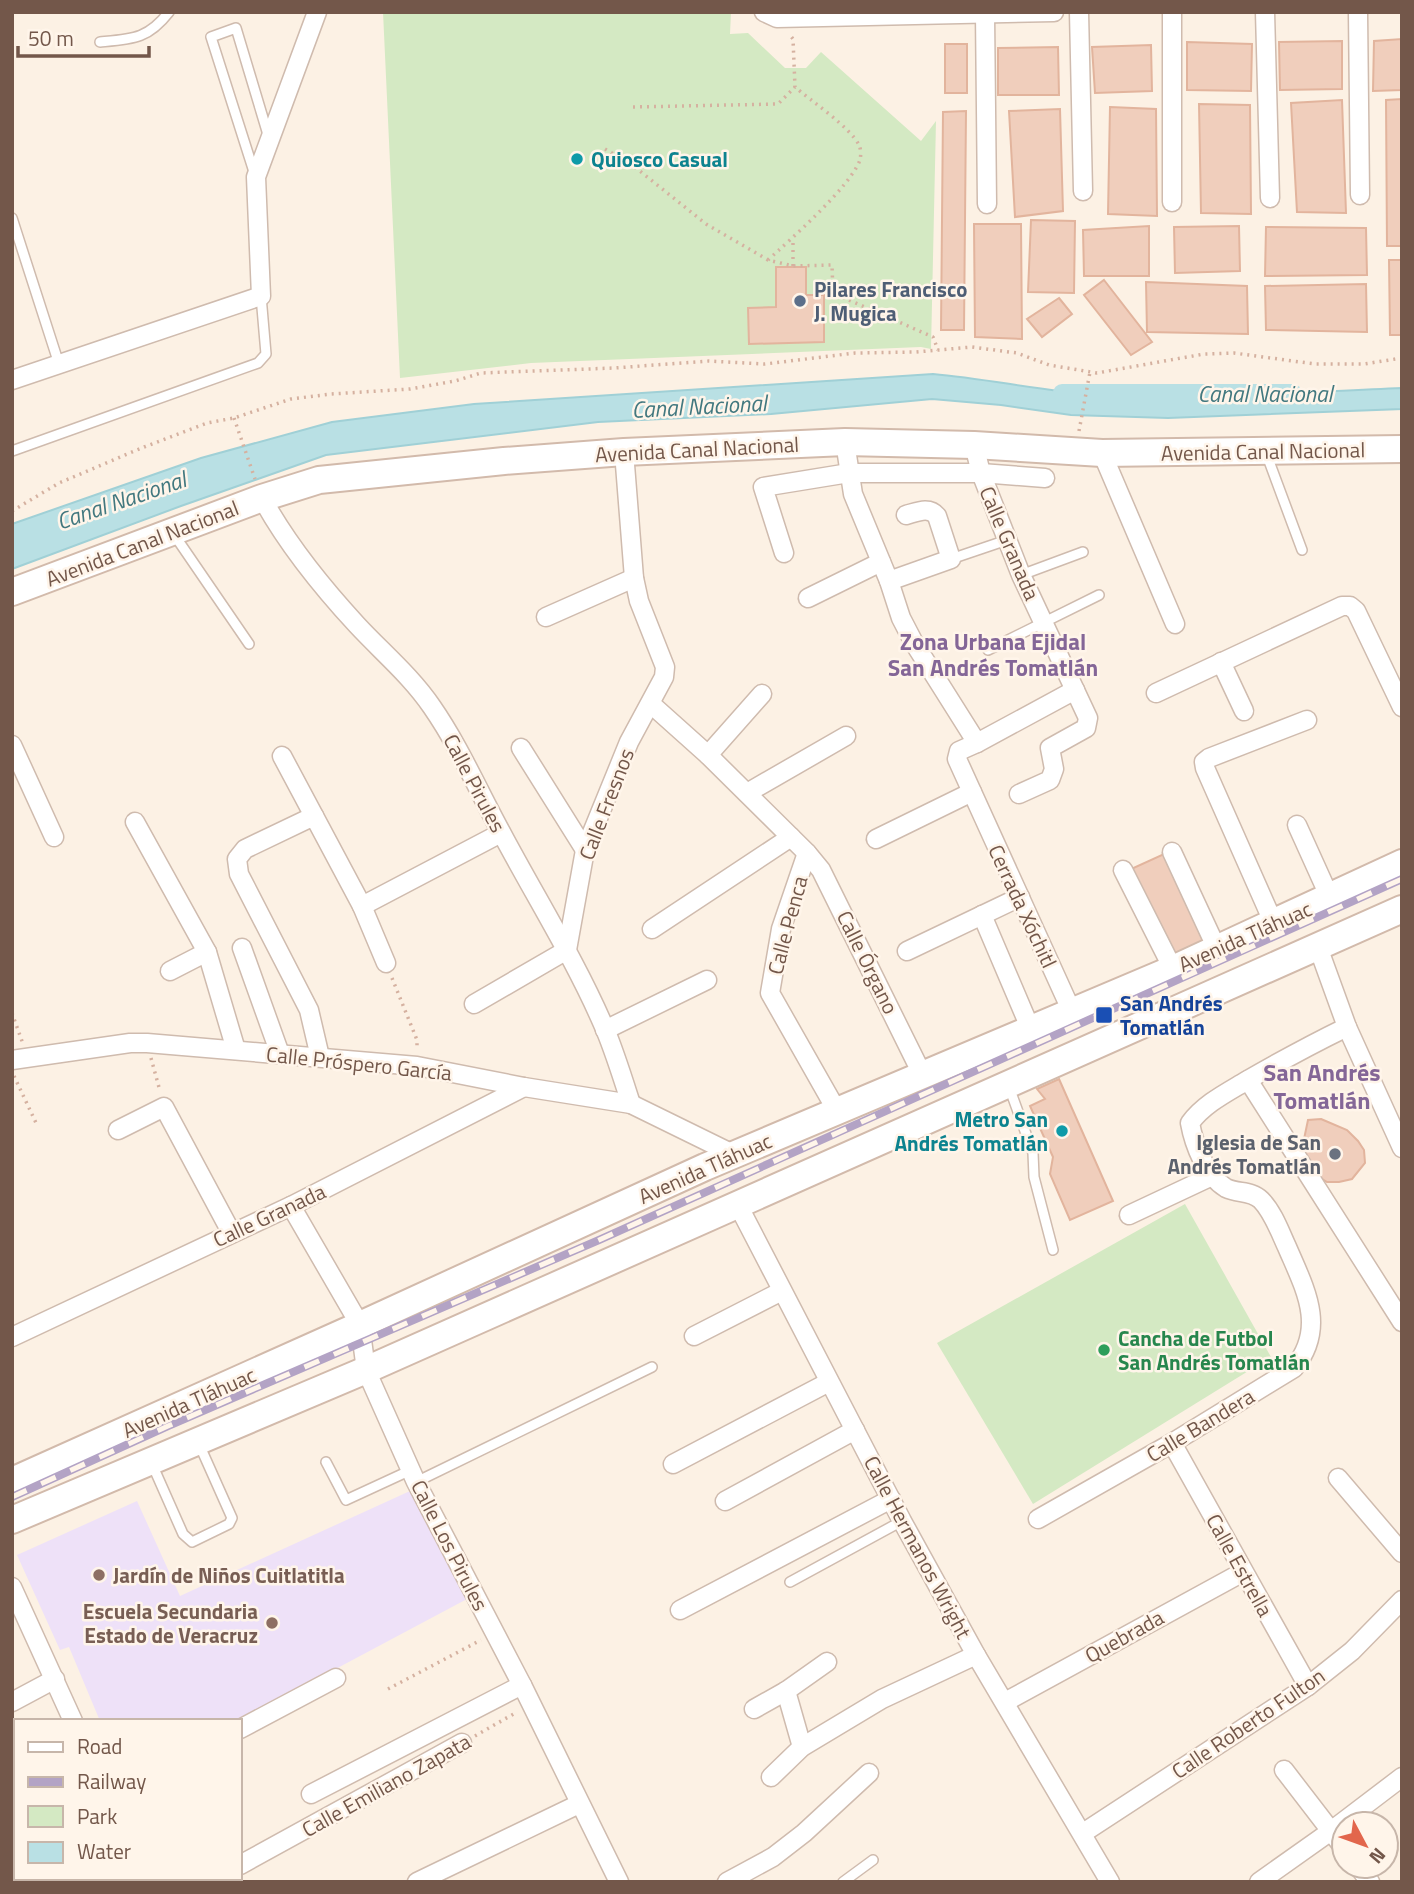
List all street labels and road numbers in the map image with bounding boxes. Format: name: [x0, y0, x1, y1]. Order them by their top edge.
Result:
street label: Avenida Canal Nacional: [594, 428, 800, 470]
street label: Avenida Canal Nacional: [1161, 433, 1365, 469]
street label: Calle Granada: [972, 481, 1049, 605]
street label: Avenida Canal Nacional: [41, 491, 243, 595]
street label: Calle Pirules: [436, 728, 514, 838]
street label: Calle Fresnos: [570, 744, 642, 864]
street label: Cerrada Xóchitl: [980, 839, 1066, 973]
street label: Calle Penca: [758, 872, 816, 978]
street label: Avenida Tláhuac: [1173, 892, 1317, 980]
street label: Calle Órgano: [829, 905, 907, 1019]
street label: Calle Próspero García: [265, 1037, 454, 1089]
street label: Avenida Tláhuac: [633, 1124, 777, 1212]
street label: Calle Granada: [207, 1175, 331, 1255]
street label: Avenida Tláhuac: [117, 1358, 261, 1446]
street label: Calle Bandera: [1140, 1380, 1261, 1470]
street label: Calle Hermanos Wright: [856, 1450, 980, 1645]
street label: Calle Los Pirules: [403, 1474, 497, 1616]
street label: Calle Estrella: [1198, 1508, 1282, 1623]
street label: Quebrada: [1079, 1601, 1170, 1671]
street label: Calle Roberto Fulton: [1165, 1660, 1331, 1786]
street label: Calle Emiliano Zapata: [296, 1725, 477, 1845]

